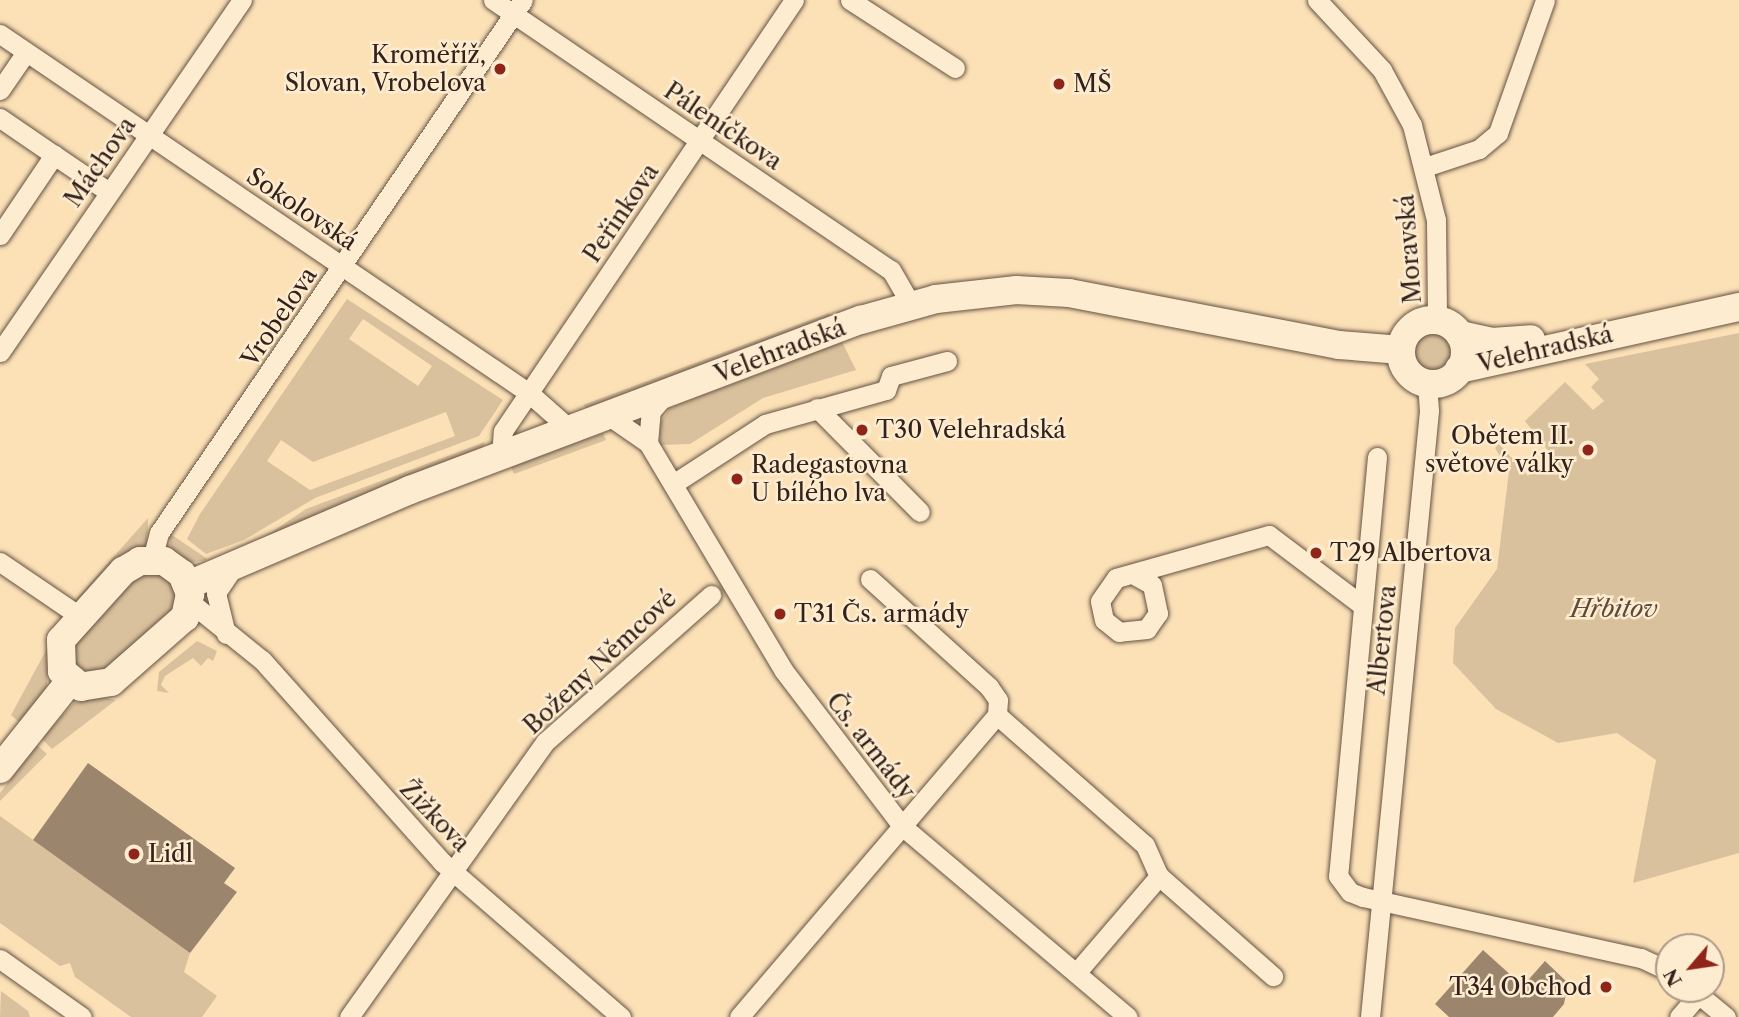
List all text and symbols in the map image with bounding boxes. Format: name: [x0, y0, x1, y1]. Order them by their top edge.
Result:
place label: Kroměříž, Slovan, Vrobelova: [284, 41, 486, 97]
marker: Kroměříž, Slovan, Vrobelova: [492, 61, 508, 77]
place label: MŠ: [1073, 70, 1112, 98]
street label: Páleníčkova: [659, 76, 787, 176]
marker: MŠ: [1051, 76, 1067, 92]
street label: Máchova: [59, 111, 141, 213]
street label: Peřinkova: [577, 158, 665, 268]
street label: Sokolovská: [241, 162, 363, 256]
street label: Moravská: [1391, 193, 1427, 305]
street label: Vrobelova: [235, 262, 323, 372]
street label: Velehradská: [710, 313, 850, 389]
street label: Velehradská: [1475, 319, 1615, 379]
place label: T30 Velehradská: [876, 416, 1067, 444]
marker: T30 Velehradská: [854, 422, 870, 438]
place label: Obětem II. světové války: [1424, 422, 1574, 478]
marker: Obětem II. světové války: [1580, 442, 1596, 458]
place label: Radegastovna U bílého lva: [751, 451, 908, 507]
marker: Radegastovna U bílého lva: [729, 471, 745, 487]
place label: T29 Albertova: [1330, 539, 1493, 567]
marker: T29 Albertova: [1308, 545, 1324, 561]
street label: Boženy Němcové: [517, 584, 683, 740]
street label: Albertova: [1362, 584, 1402, 696]
park label: Hřbitov: [1570, 595, 1658, 623]
place label: T31 Čs. armády: [794, 600, 969, 628]
marker: T31 Čs. armády: [772, 606, 788, 622]
street label: Čs. armády: [821, 687, 921, 805]
street label: Žižkova: [394, 774, 476, 858]
place label: Lidl: [148, 840, 193, 868]
marker: Lidl: [126, 846, 142, 862]
north arrow: [1655, 933, 1725, 1003]
text: N: [1659, 965, 1687, 990]
place label: T34 Obchod: [1449, 973, 1592, 1001]
marker: T34 Obchod: [1598, 979, 1614, 995]

